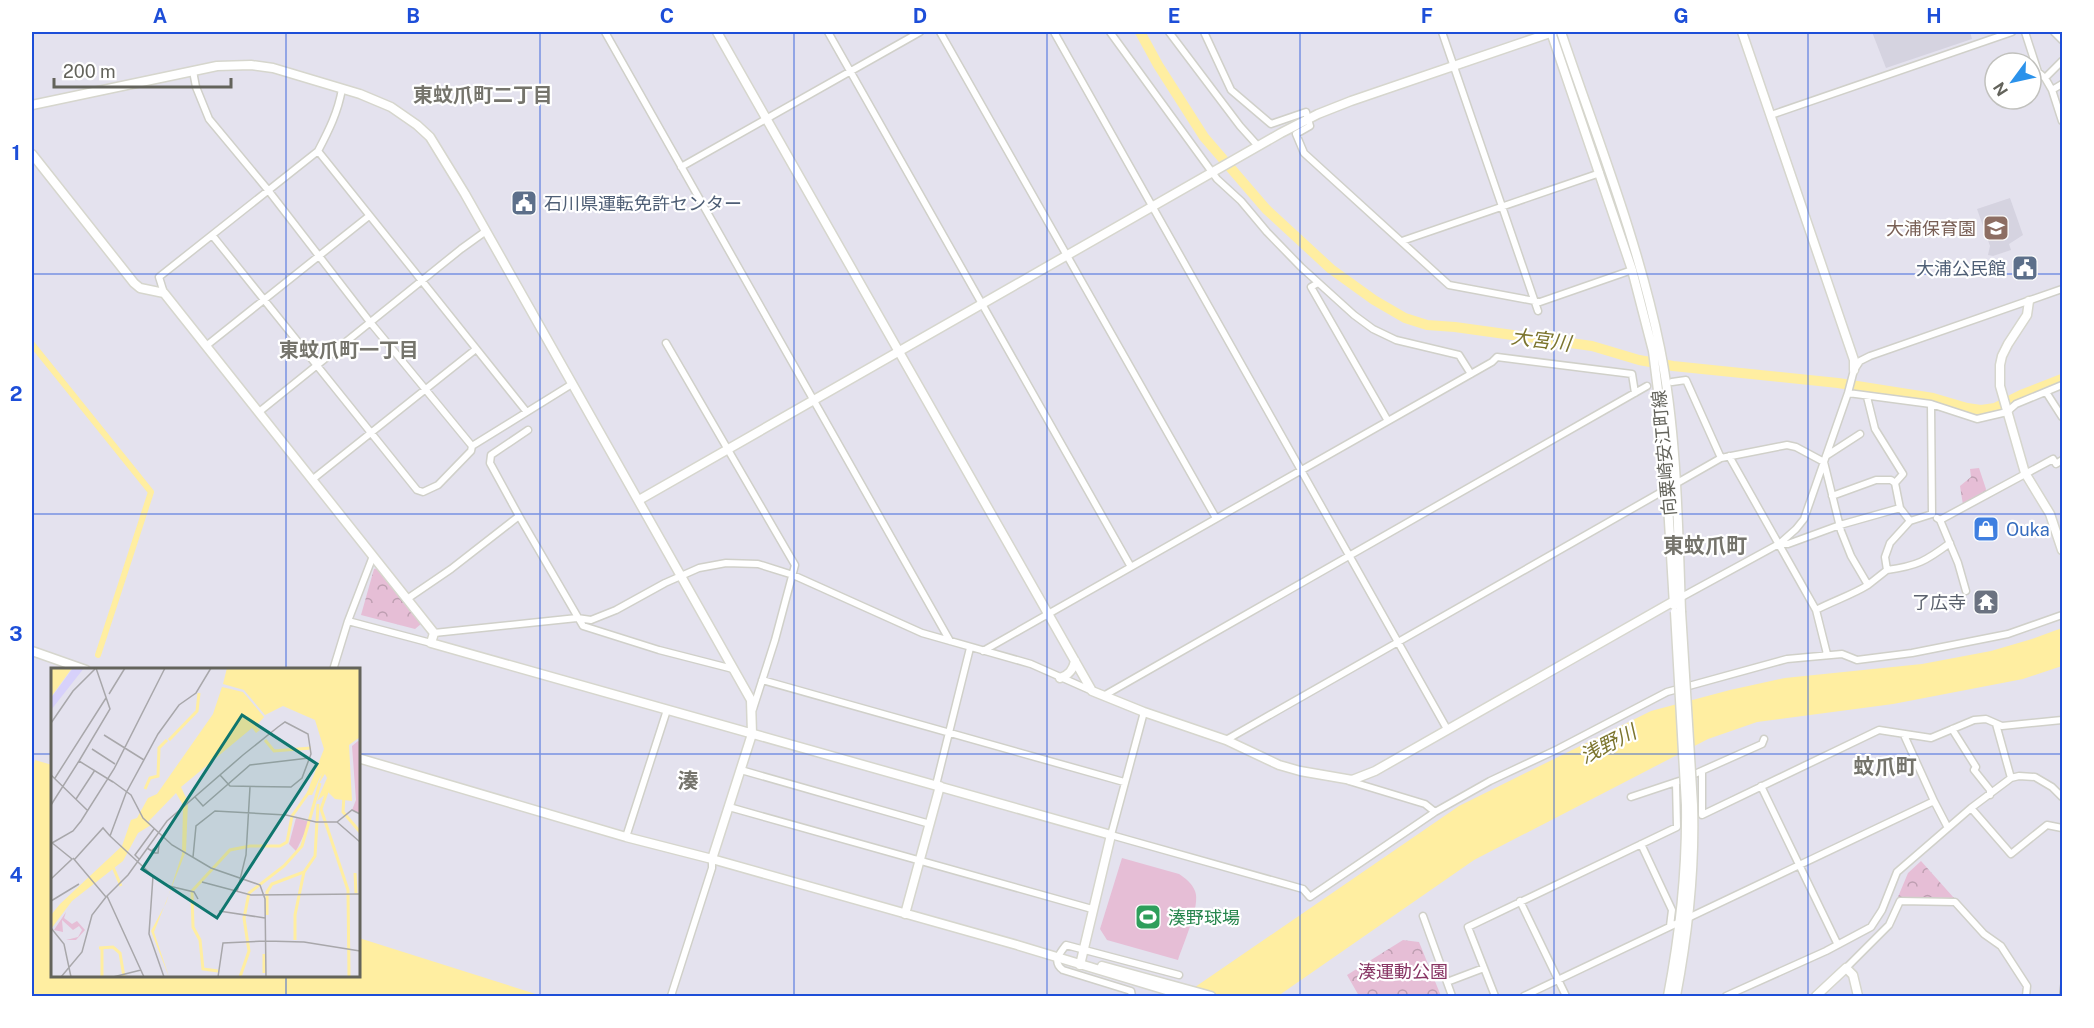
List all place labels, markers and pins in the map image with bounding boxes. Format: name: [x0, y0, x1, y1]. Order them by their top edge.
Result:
public building icon: 石川県運転免許センター: [509, 188, 539, 218]
place label: 石川県運転免許センター: [544, 193, 742, 214]
school or university icon: 大浦保育園: [1981, 213, 2011, 243]
place label: 大浦保育園: [1886, 218, 1976, 239]
public building icon: 大浦公民館: [2010, 253, 2040, 283]
place label: 大浦公民館: [1916, 258, 2006, 279]
shop icon: Ouka: [1971, 514, 2001, 544]
place label: Ouka: [2006, 519, 2050, 540]
temple icon: 了広寺: [1971, 587, 2001, 617]
place label: 了広寺: [1912, 592, 1966, 613]
sports icon: 湊野球場: [1133, 902, 1163, 932]
place label: 湊野球場: [1168, 907, 1240, 928]

